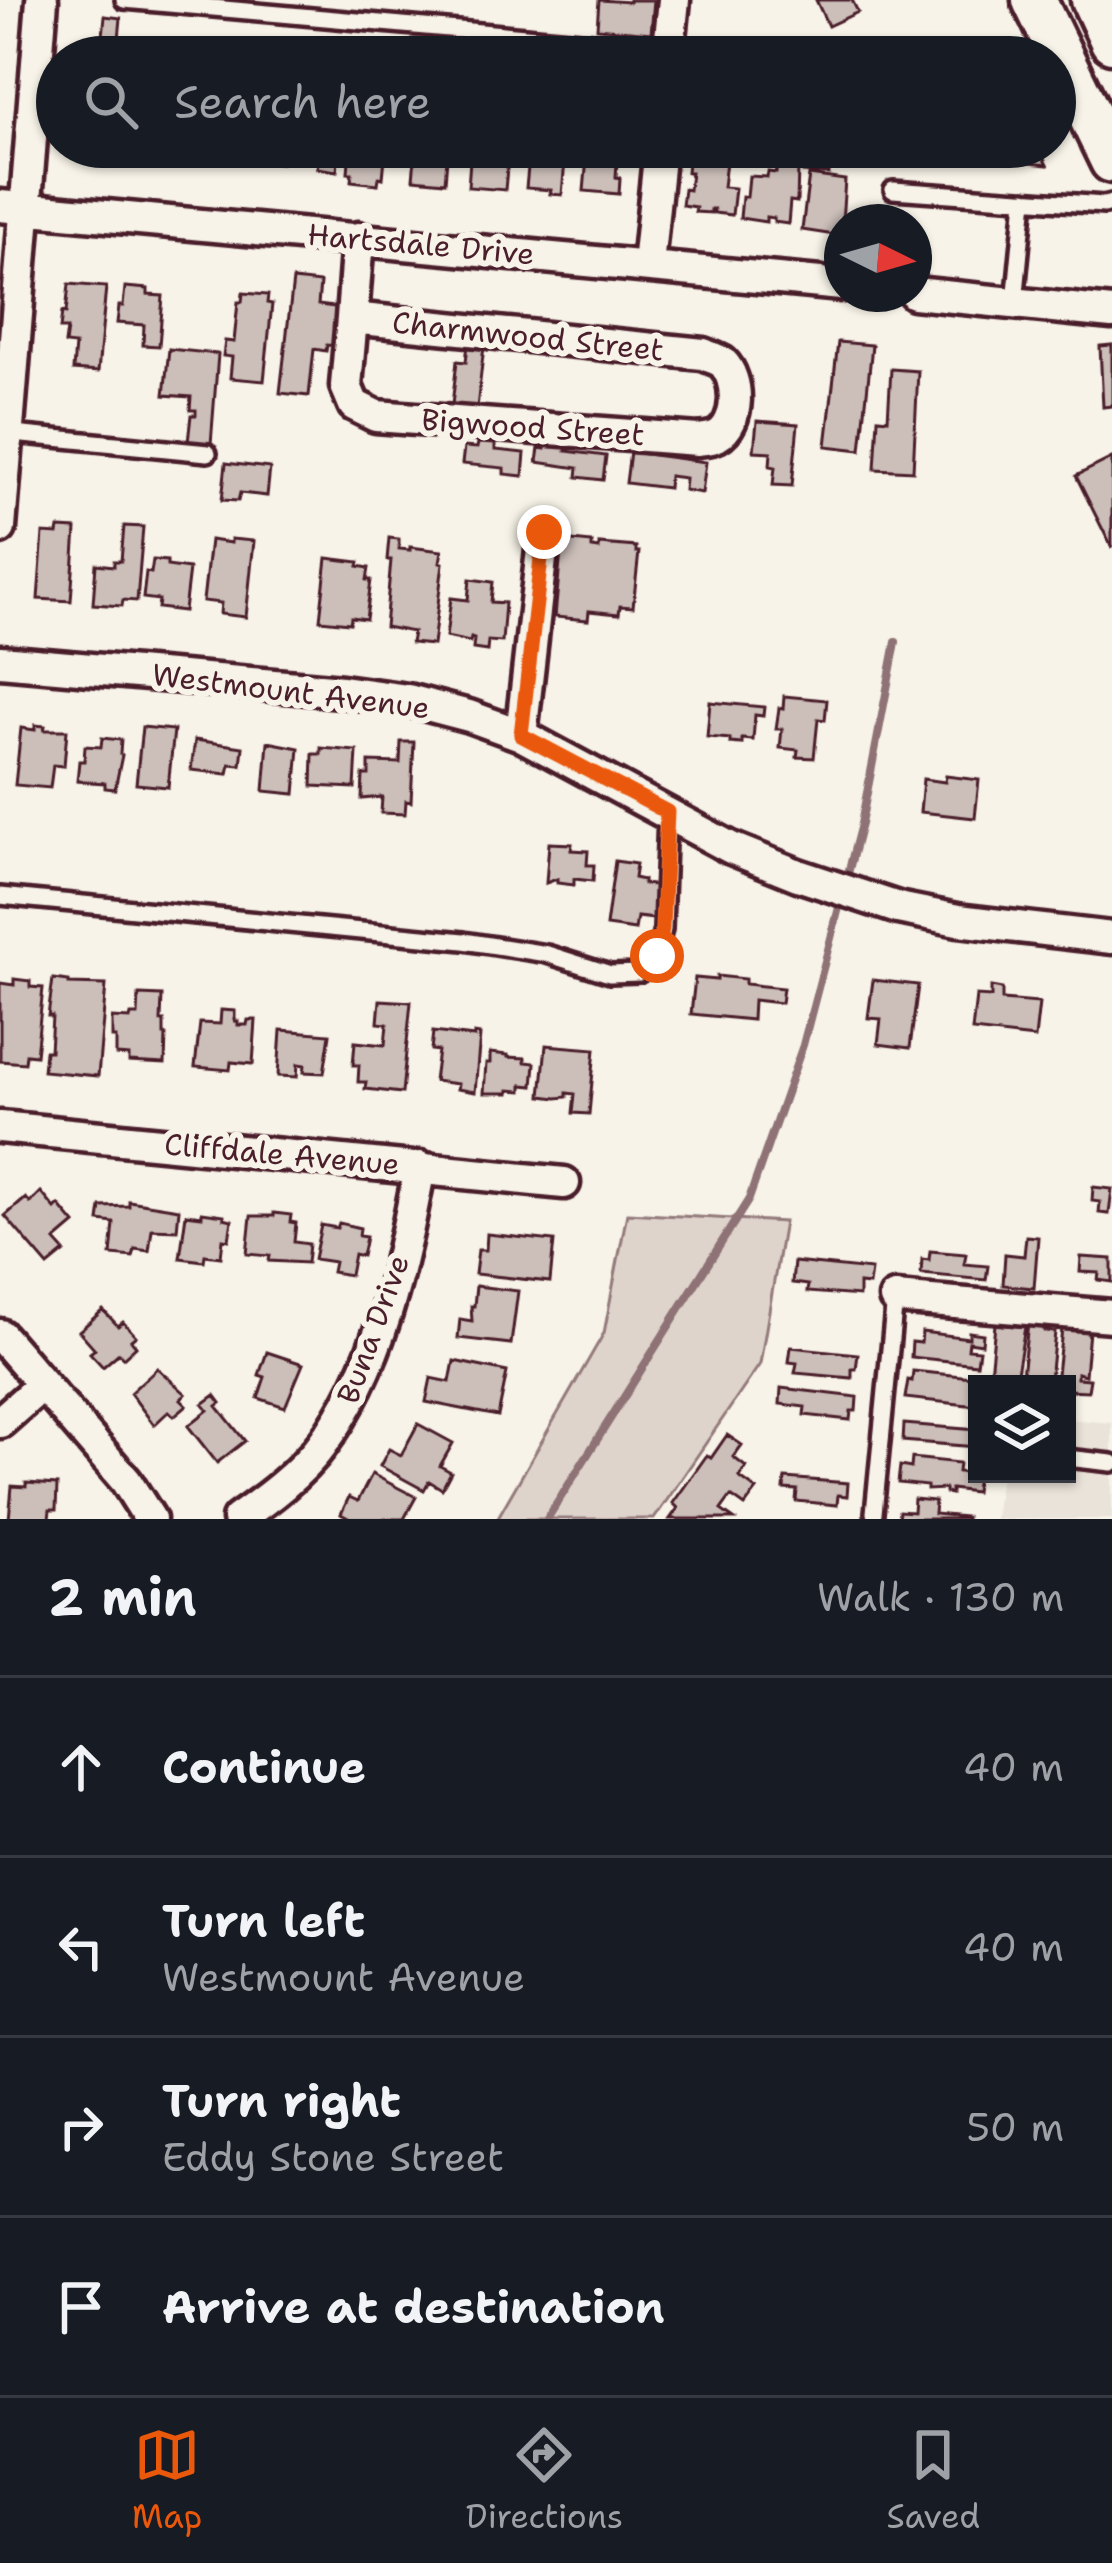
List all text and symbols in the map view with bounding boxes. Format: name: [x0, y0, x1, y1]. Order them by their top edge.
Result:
search box: [36, 36, 1076, 168]
icon: search: [78, 69, 144, 135]
text: Search here: [174, 72, 431, 132]
north arrow: [824, 204, 932, 312]
street label: Hartsdale Drive: [306, 214, 536, 274]
street label: Charmwood Street: [390, 301, 666, 371]
street label: Bigwood Street: [420, 399, 646, 455]
route end: [517, 505, 571, 559]
street label: Westmount Avenue: [150, 654, 432, 728]
route start: [630, 929, 684, 983]
street label: Cliffdale Avenue: [163, 1123, 401, 1185]
street label: Buna Drive: [327, 1249, 419, 1409]
map controls: [968, 1375, 1076, 1483]
button: layers: [968, 1375, 1076, 1483]
text: 2 min: [48, 1563, 197, 1631]
text: Walk · 130 m: [817, 1571, 1064, 1623]
icon: ahead: [48, 1734, 114, 1800]
text: Continue: [162, 1737, 366, 1797]
text: 40 m: [963, 1741, 1064, 1793]
text: Turn left: [162, 1891, 365, 1951]
icon: left: [48, 1914, 114, 1980]
text: 40 m: [963, 1921, 1064, 1973]
text: Westmount Avenue: [162, 1951, 525, 2003]
text: Turn right: [162, 2071, 401, 2131]
icon: right: [48, 2094, 114, 2160]
text: 50 m: [966, 2101, 1064, 2153]
text: Eddy Stone Street: [162, 2131, 504, 2183]
icon: arrive: [48, 2274, 114, 2340]
text: Arrive at destination: [162, 2277, 665, 2337]
tab: Map: [132, 2422, 202, 2539]
tab: Directions: [466, 2422, 623, 2539]
tab: Saved: [887, 2422, 980, 2539]

